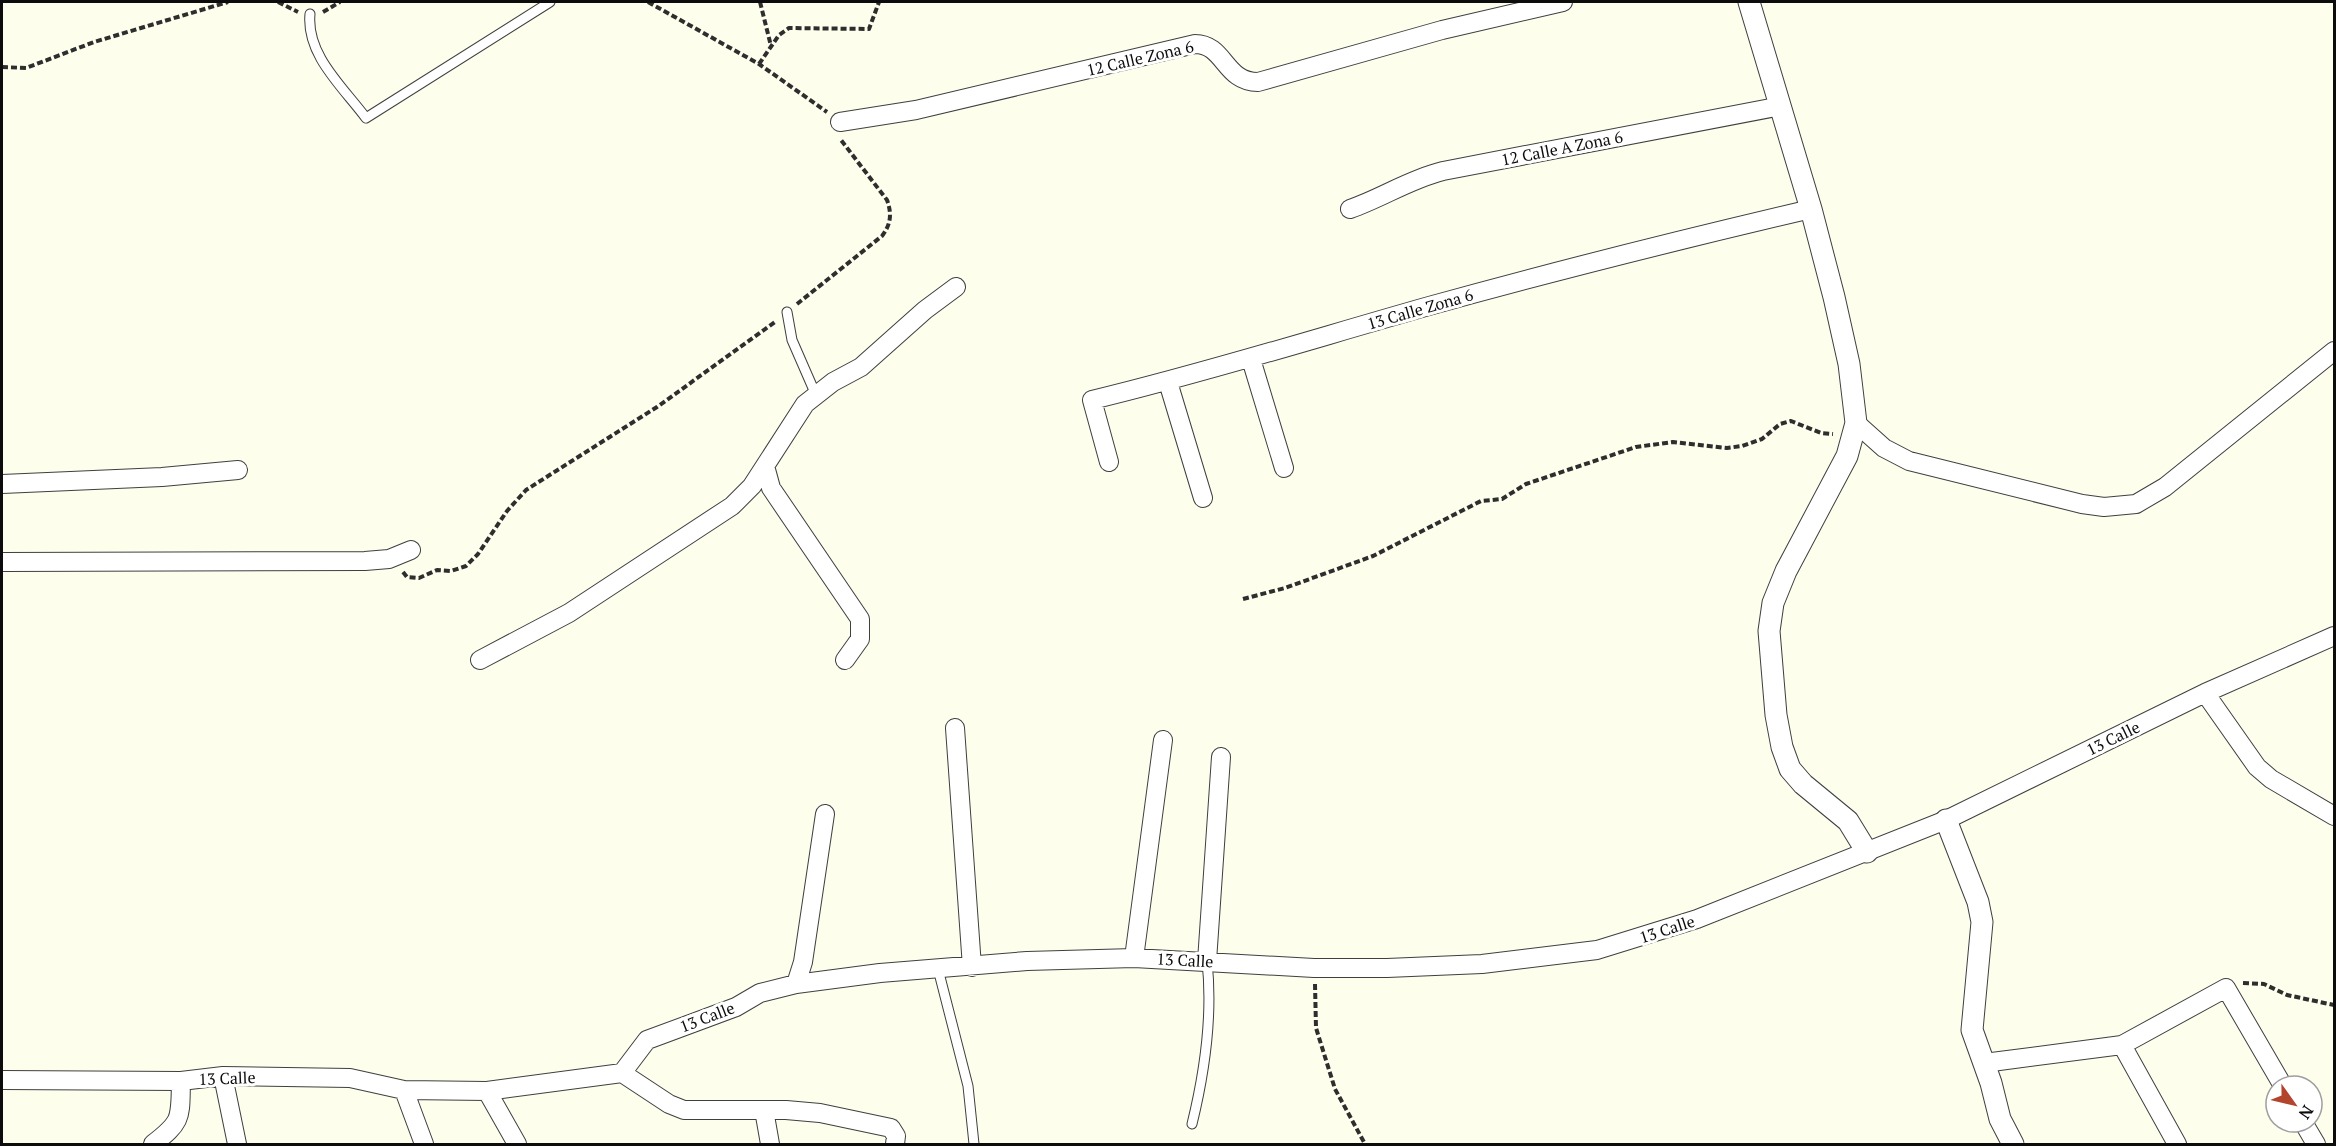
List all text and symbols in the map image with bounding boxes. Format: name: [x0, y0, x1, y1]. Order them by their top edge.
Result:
street label: 12 Calle Zona 6: [1084, 35, 1196, 81]
street label: 12 Calle A Zona 6: [1499, 125, 1625, 171]
street label: 13 Calle Zona 6: [1365, 283, 1476, 335]
street label: 13 Calle: [2083, 716, 2143, 760]
street label: 13 Calle: [1636, 910, 1698, 948]
street label: 13 Calle: [1156, 948, 1214, 972]
street label: 13 Calle: [676, 997, 738, 1037]
street label: 13 Calle: [198, 1066, 256, 1090]
north arrow: [2264, 1074, 2324, 1134]
text: N: [2294, 1101, 2319, 1124]

